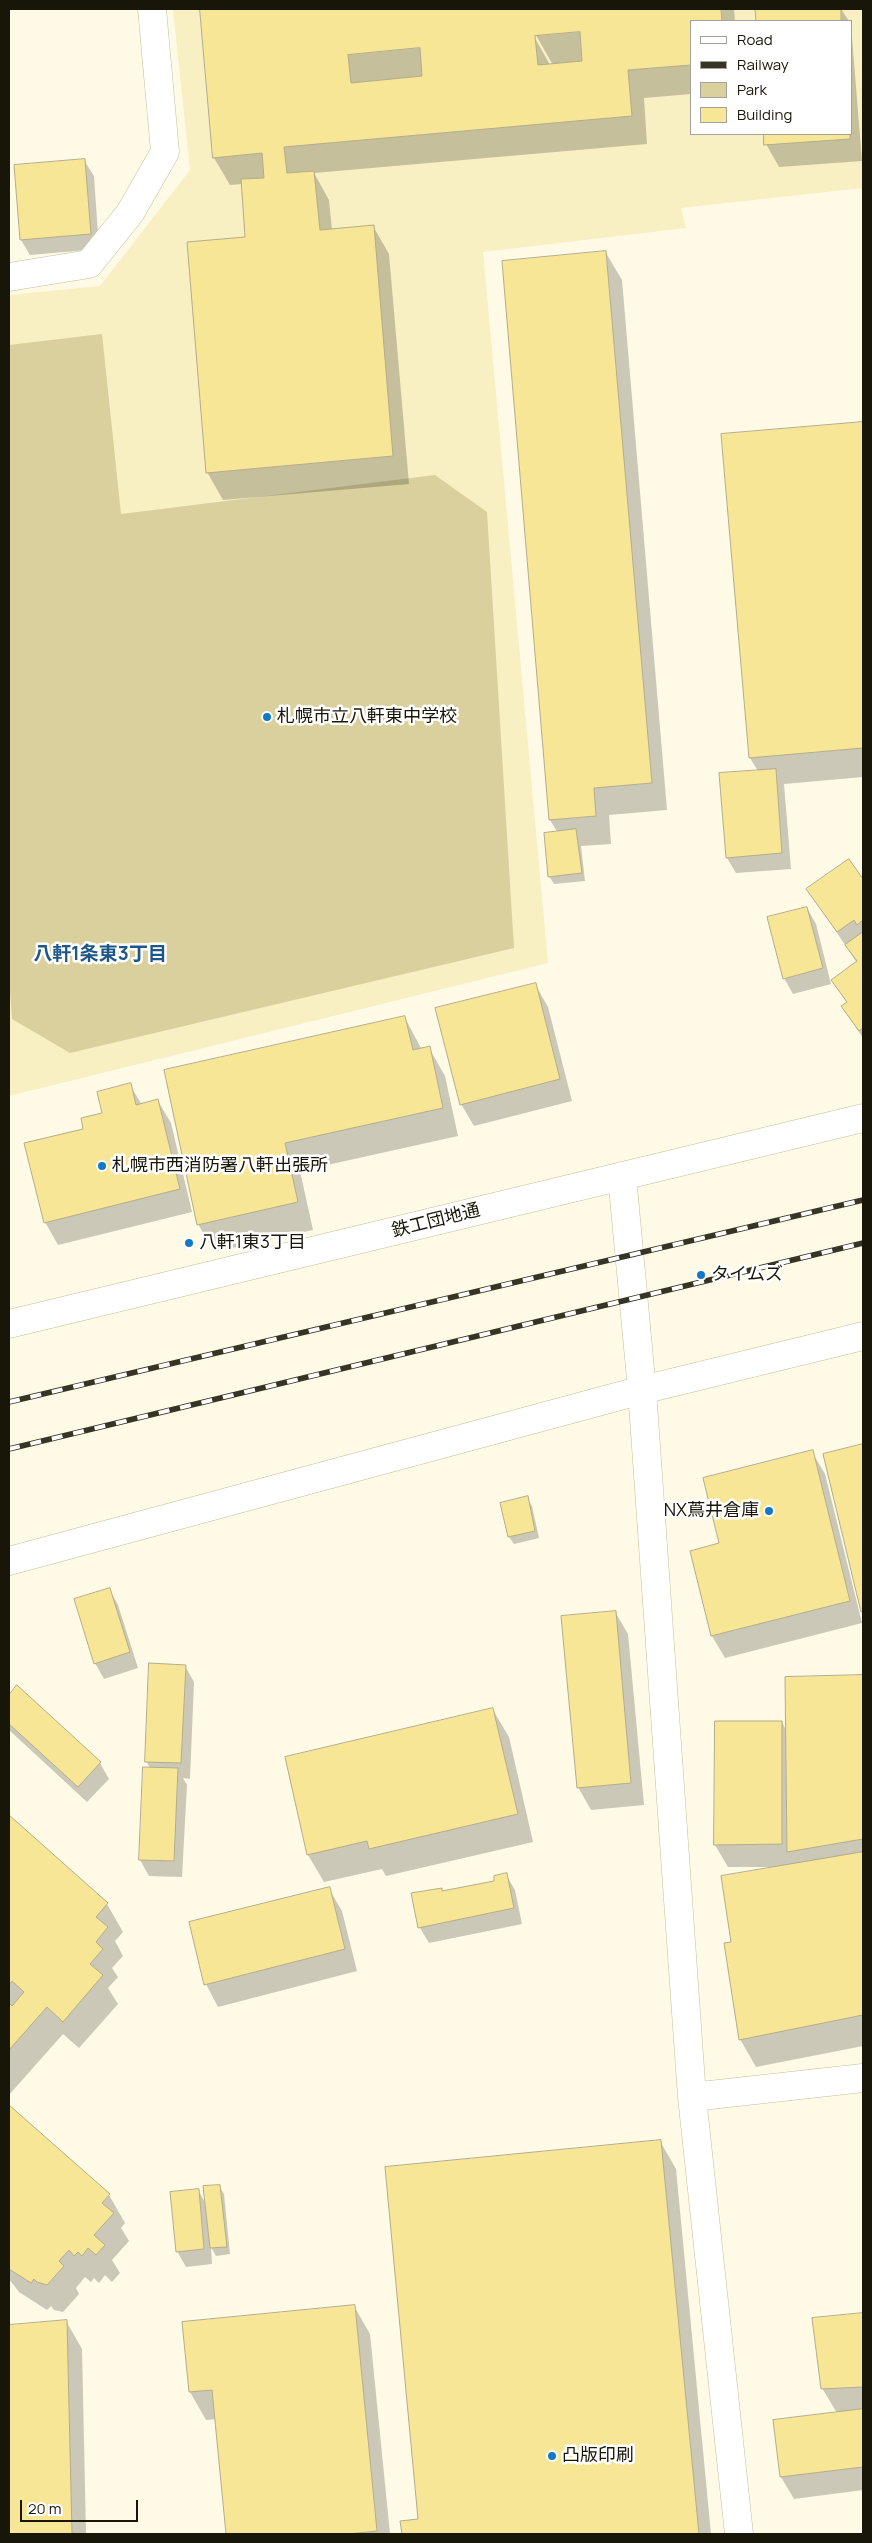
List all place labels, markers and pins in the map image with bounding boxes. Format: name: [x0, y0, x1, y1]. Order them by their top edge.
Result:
place label: 札幌市立八軒東中学校: [277, 706, 457, 728]
marker: 札幌市立八軒東中学校: [261, 711, 273, 723]
place label: 札幌市西消防署八軒出張所: [112, 1155, 328, 1177]
marker: 札幌市西消防署八軒出張所: [96, 1160, 108, 1172]
place label: 八軒1東3丁目: [199, 1232, 306, 1254]
marker: 八軒1東3丁目: [183, 1237, 195, 1249]
place label: タイムズ: [711, 1264, 783, 1286]
marker: タイムズ: [695, 1269, 707, 1281]
place label: NX蔦井倉庫: [664, 1500, 759, 1522]
marker: NX蔦井倉庫: [763, 1505, 775, 1517]
place label: 凸版印刷: [562, 2445, 634, 2467]
marker: 凸版印刷: [546, 2450, 558, 2462]

